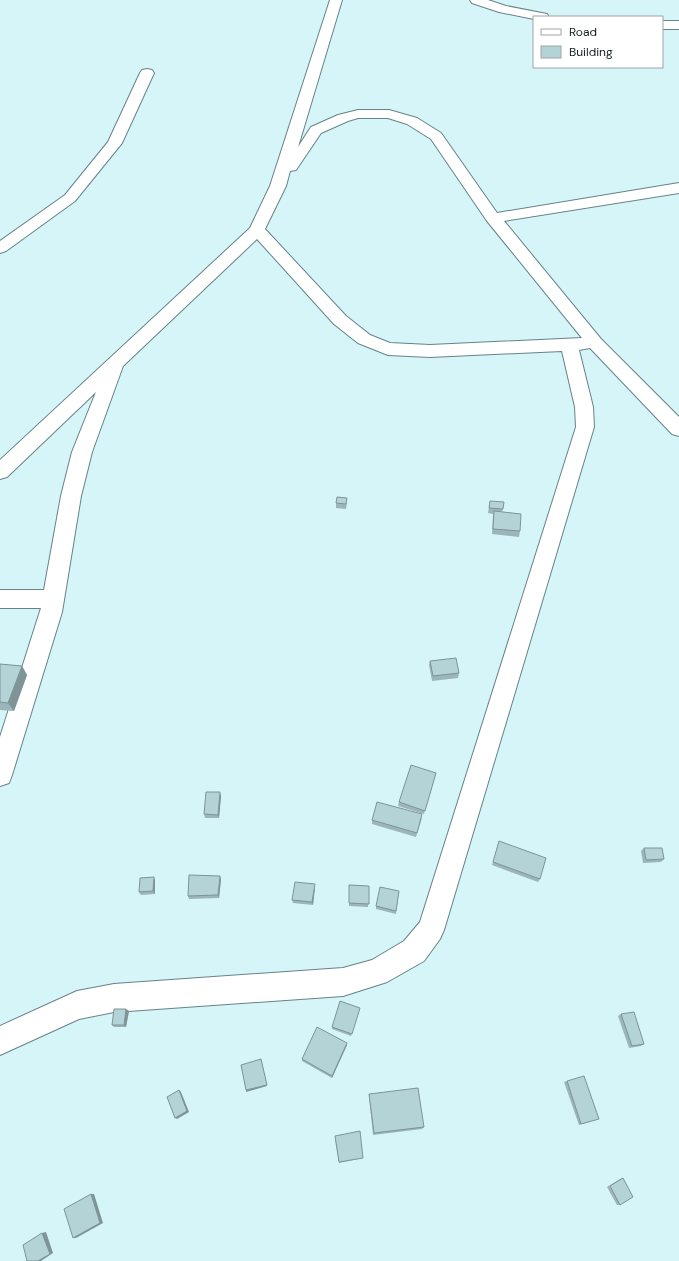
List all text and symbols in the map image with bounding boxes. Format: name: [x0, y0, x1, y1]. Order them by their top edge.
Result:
legend: [533, 16, 663, 68]
text: Road: [569, 24, 597, 40]
text: Building: [569, 44, 613, 60]

